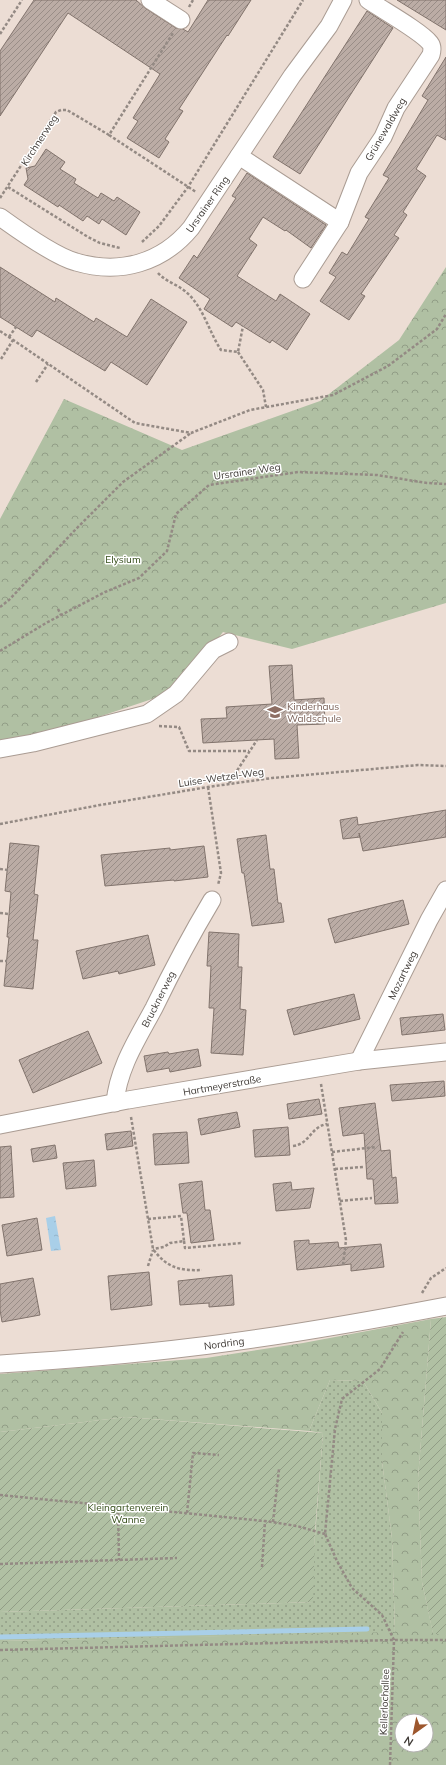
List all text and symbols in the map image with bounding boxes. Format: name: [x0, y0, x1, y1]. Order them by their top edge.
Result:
street label: Grünewaldweg: [362, 95, 409, 163]
street label: Kirchnerweg: [18, 112, 61, 168]
street label: Ursrainer Ring: [183, 173, 232, 235]
street label: Ursrainer Weg: [213, 460, 281, 483]
park label: Elysium: [105, 553, 141, 566]
place label: Kinderhaus Waldschule: [287, 700, 341, 725]
school or university icon: Kinderhaus Waldschule: [266, 703, 284, 721]
street label: Luise-Wetzel-Weg: [178, 765, 265, 790]
street label: Mozartweg: [385, 949, 420, 1002]
street label: Brucknerweg: [139, 969, 178, 1030]
street label: Hartmeyerstraße: [182, 1072, 262, 1099]
street label: Nordring: [203, 1334, 245, 1353]
park label: Kleingartenverein Wanne: [88, 1501, 169, 1526]
street label: Kellerlochallee: [377, 1669, 392, 1735]
north arrow: [394, 1713, 434, 1753]
text: N: [401, 1733, 416, 1750]

